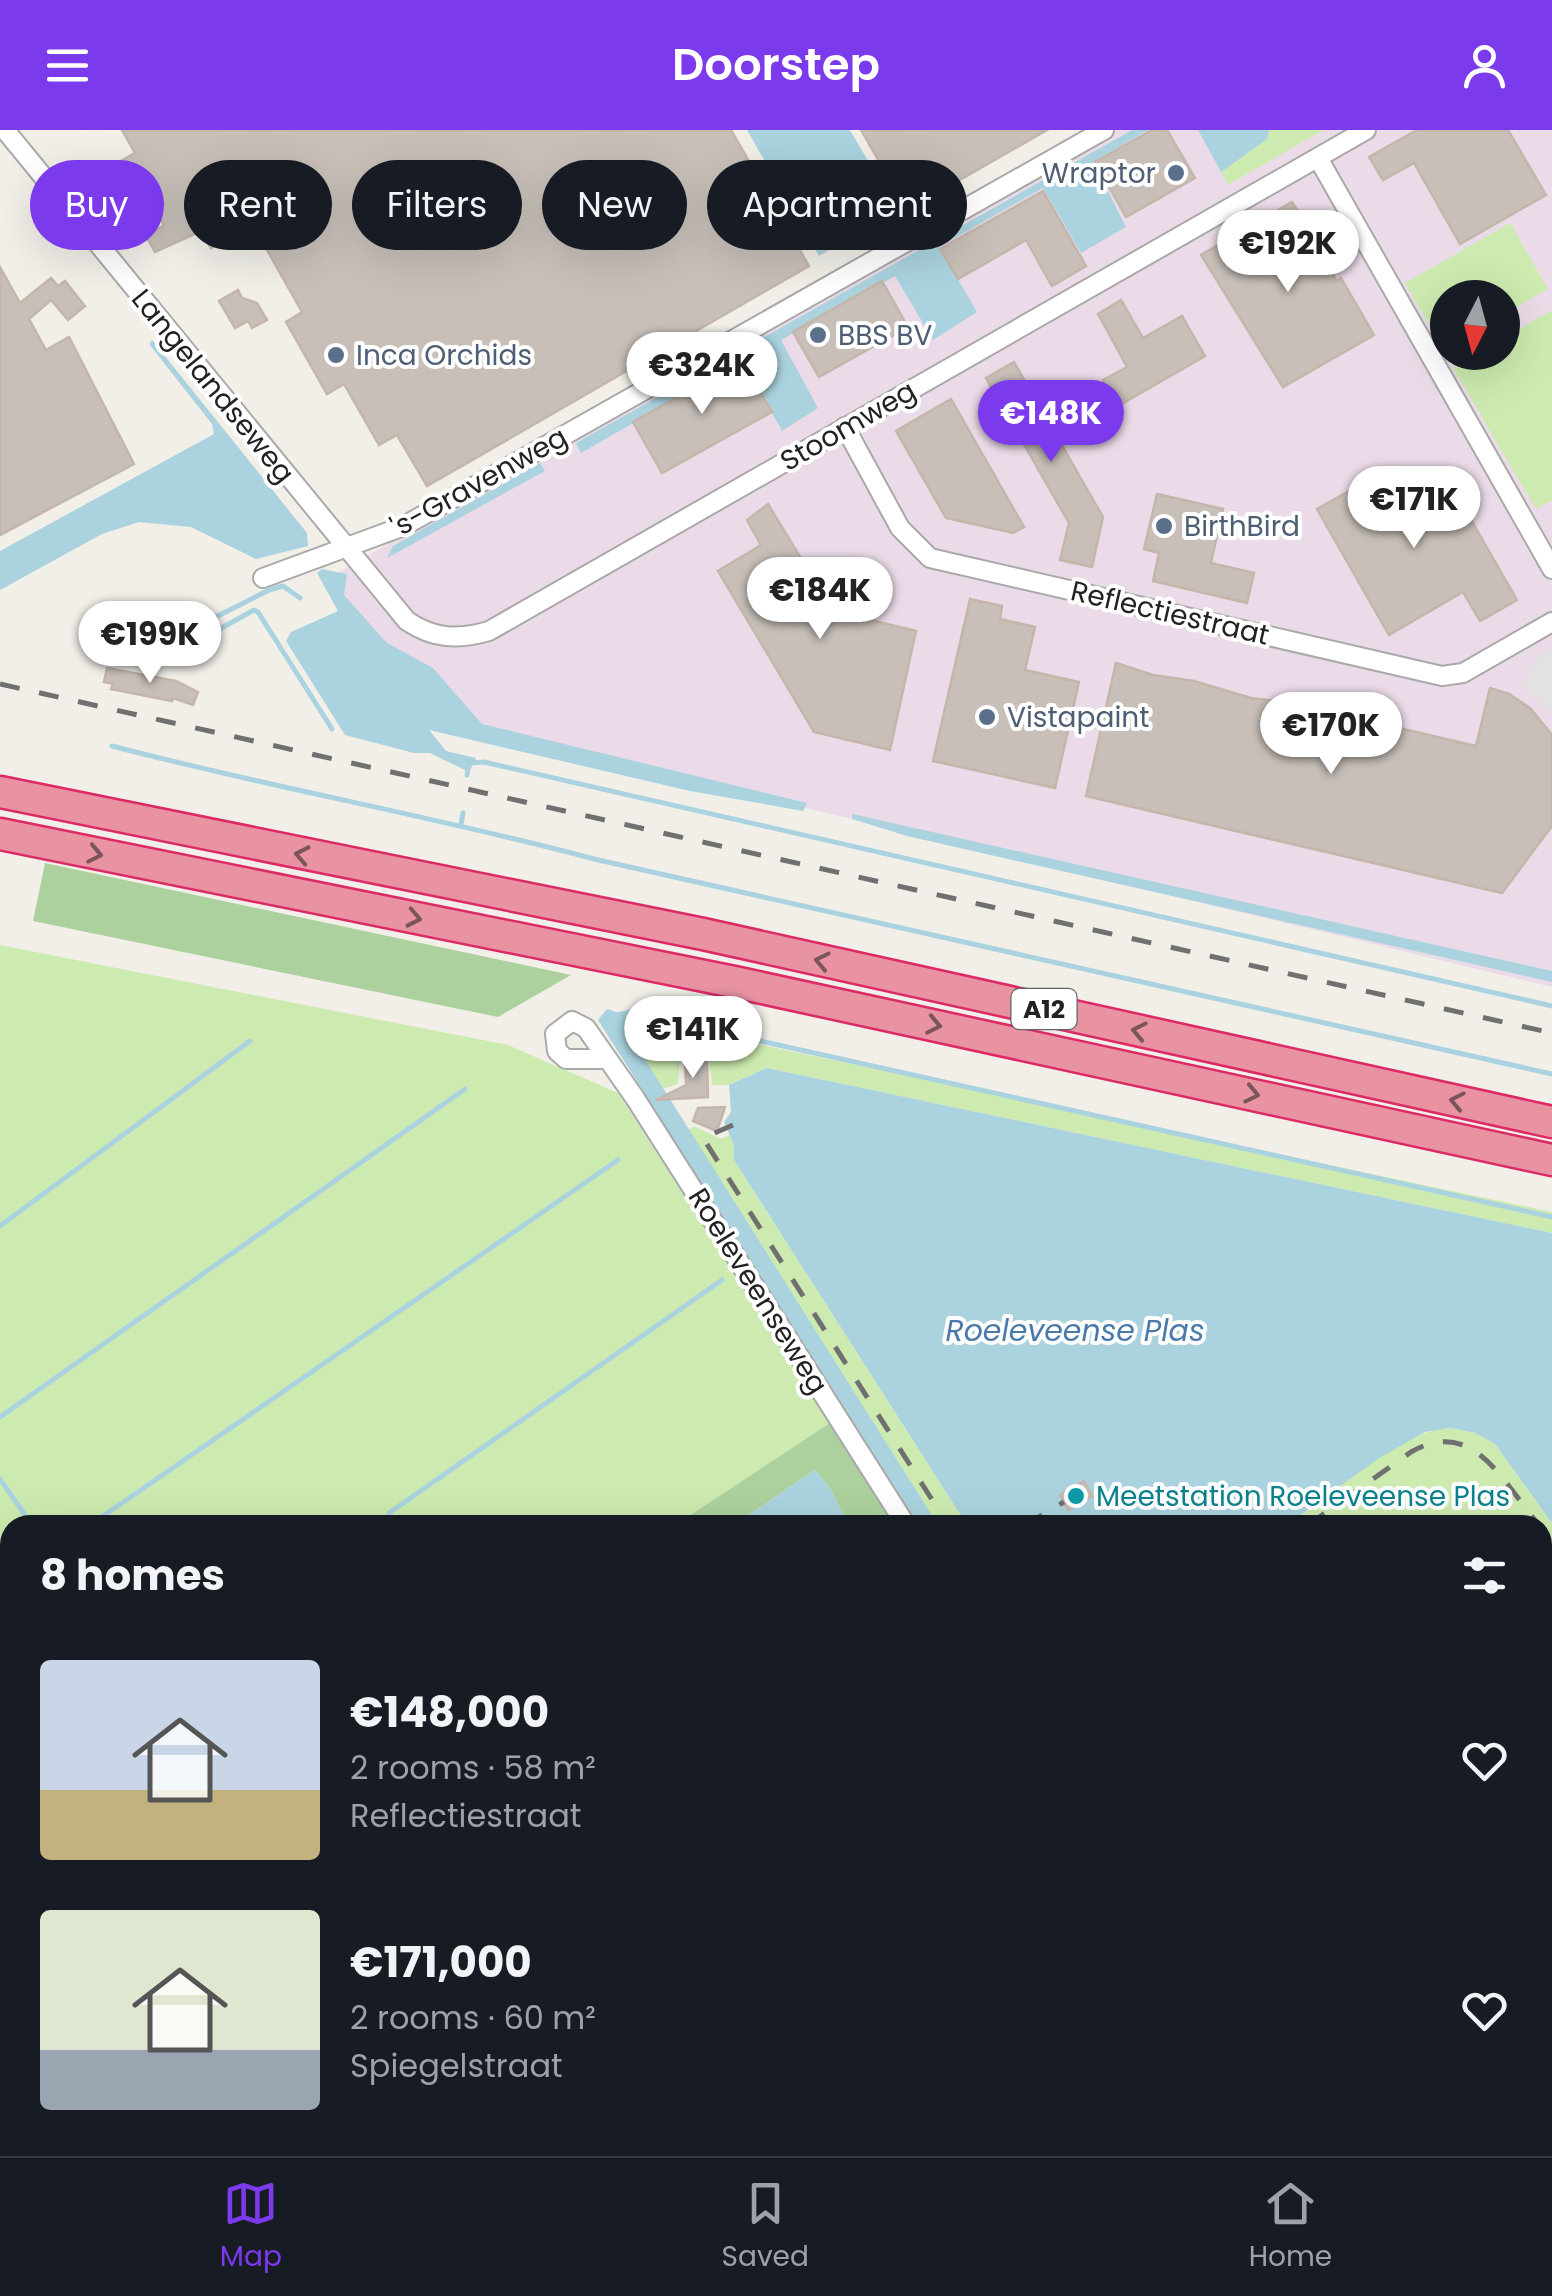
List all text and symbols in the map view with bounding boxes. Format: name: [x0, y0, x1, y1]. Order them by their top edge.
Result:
text: Doorstep: [672, 33, 880, 96]
icon: menu: [40, 38, 95, 93]
icon: person: [1457, 38, 1512, 93]
place label: Wraptor: [1042, 154, 1156, 193]
chip: Buy: [30, 160, 164, 250]
chip: Rent: [184, 160, 332, 250]
chip: Filters: [352, 160, 522, 250]
chip: New: [542, 160, 687, 250]
chip: Apartment: [707, 160, 967, 250]
marker: Wraptor: [1165, 162, 1187, 184]
pin: €192K: [1218, 210, 1358, 295]
text: €192K: [1239, 220, 1337, 265]
north arrow: [1430, 280, 1520, 370]
map controls: [1430, 280, 1520, 370]
street label: Langelandseweg: [123, 281, 303, 491]
place label: BBS BV: [838, 316, 932, 355]
marker: BBS BV: [807, 324, 829, 346]
pin: €324K: [632, 332, 772, 417]
place label: Inca Orchids: [356, 336, 532, 375]
text: €324K: [648, 342, 756, 387]
marker: Inca Orchids: [325, 344, 347, 366]
street label: Stoomweg: [773, 371, 923, 481]
pin: €148K: [981, 380, 1121, 465]
text: €148K: [1000, 390, 1102, 435]
street label: 's-Gravenweg: [384, 417, 574, 547]
pin: €171K: [1344, 466, 1484, 551]
text: €171K: [1370, 476, 1458, 521]
place label: BirthBird: [1184, 507, 1300, 546]
marker: BirthBird: [1153, 515, 1175, 537]
pin: €184K: [750, 557, 890, 642]
text: €184K: [769, 567, 871, 612]
street label: Reflectiestraat: [1067, 571, 1273, 655]
pin: €199K: [80, 601, 220, 686]
text: €199K: [100, 611, 200, 656]
pin: €170K: [1261, 692, 1401, 777]
place label: Vistapaint: [1007, 698, 1149, 737]
text: €170K: [1282, 702, 1380, 747]
marker: Vistapaint: [976, 706, 998, 728]
one-way arrow: [86, 843, 103, 864]
one-way arrow: [294, 845, 311, 866]
one-way arrow: [406, 907, 422, 928]
one-way arrow: [814, 951, 831, 972]
road number: A12: [1012, 989, 1076, 1029]
pin: €141K: [623, 996, 763, 1081]
text: €141K: [646, 1006, 740, 1051]
one-way arrow: [925, 1013, 942, 1034]
one-way arrow: [1131, 1021, 1148, 1042]
one-way arrow: [1243, 1083, 1260, 1104]
one-way arrow: [1449, 1091, 1466, 1112]
street label: Roeleveenseweg: [679, 1181, 837, 1401]
water label: Roeleveense Plas: [945, 1309, 1205, 1352]
place label: Meetstation Roeleveense Plas: [1096, 1477, 1510, 1516]
marker: Meetstation Roeleveense Plas: [1065, 1485, 1087, 1507]
text: 8 homes: [40, 1546, 225, 1605]
icon: filters: [1457, 1548, 1512, 1603]
text: €148,000: [350, 1683, 549, 1742]
icon: home: [120, 1700, 240, 1820]
icon: heart: [1457, 1733, 1512, 1788]
text: 2 rooms · 58 m²: [350, 1745, 596, 1790]
text: Reflectiestraat: [350, 1793, 582, 1838]
text: €171,000: [350, 1933, 532, 1992]
icon: home: [120, 1950, 240, 2070]
icon: heart: [1457, 1983, 1512, 2038]
text: 2 rooms · 60 m²: [350, 1995, 596, 2040]
text: Spiegelstraat: [350, 2043, 563, 2088]
tab: Map: [220, 2176, 282, 2278]
tab: Saved: [722, 2176, 809, 2278]
tab: Home: [1249, 2176, 1332, 2278]

